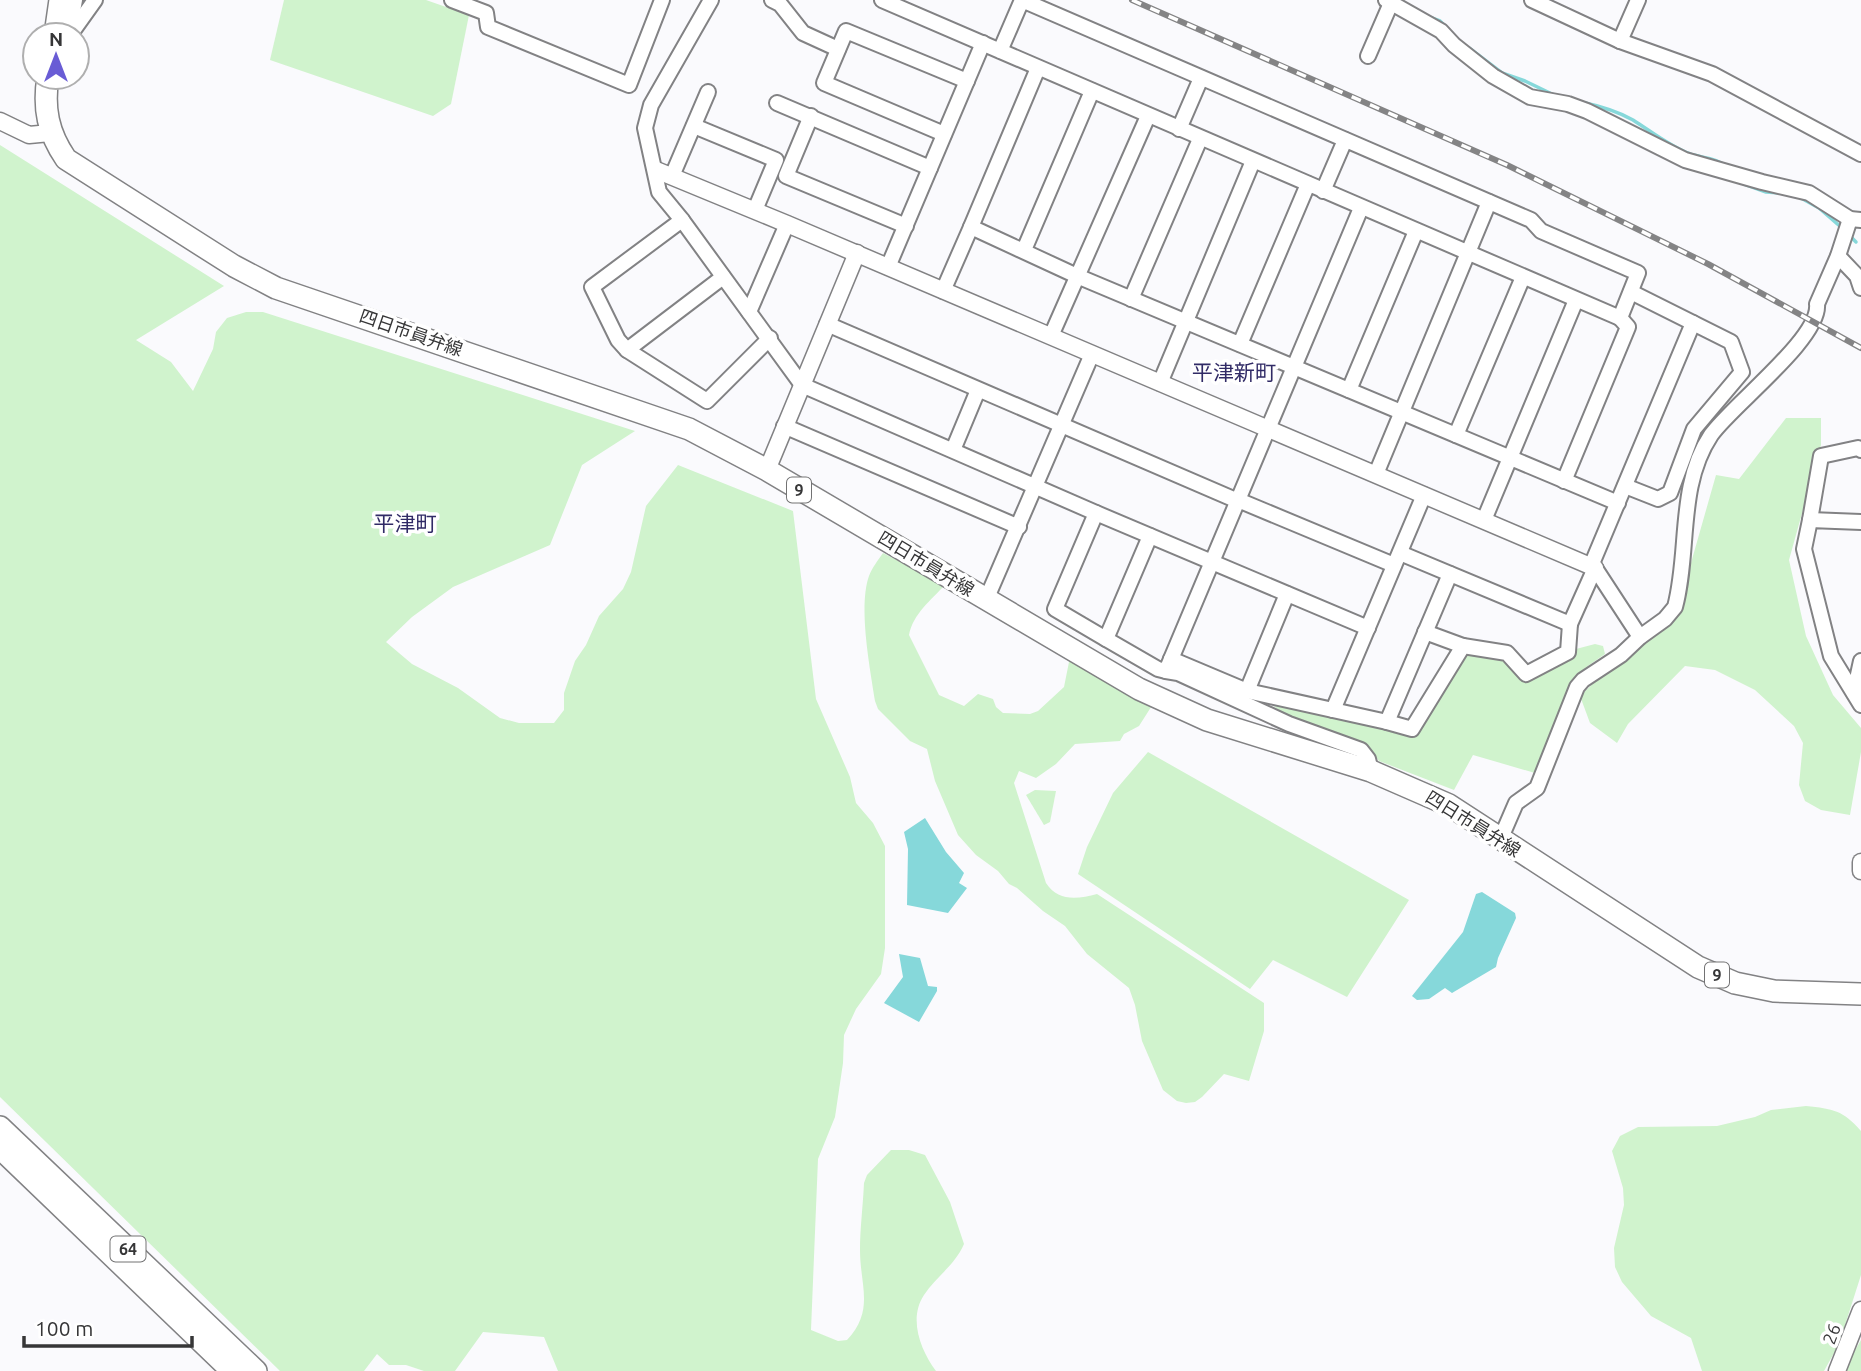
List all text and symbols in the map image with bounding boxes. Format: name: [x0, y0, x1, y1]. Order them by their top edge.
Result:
north arrow: [21, 21, 91, 91]
text: N: [49, 28, 63, 50]
street label: 四日市員弁線: [357, 305, 466, 359]
district label: 平津新町: [1192, 360, 1276, 384]
road number: 9: [787, 477, 811, 503]
district label: 平津町: [374, 511, 437, 535]
street label: 四日市員弁線: [875, 527, 978, 600]
street label: 四日市員弁線: [1422, 786, 1525, 860]
road number: 9: [1705, 962, 1729, 987]
road number: 64: [110, 1236, 146, 1261]
scale bar: [24, 1304, 192, 1348]
text: 100 m: [35, 1316, 93, 1340]
street label: 26: [1818, 1321, 1844, 1347]

